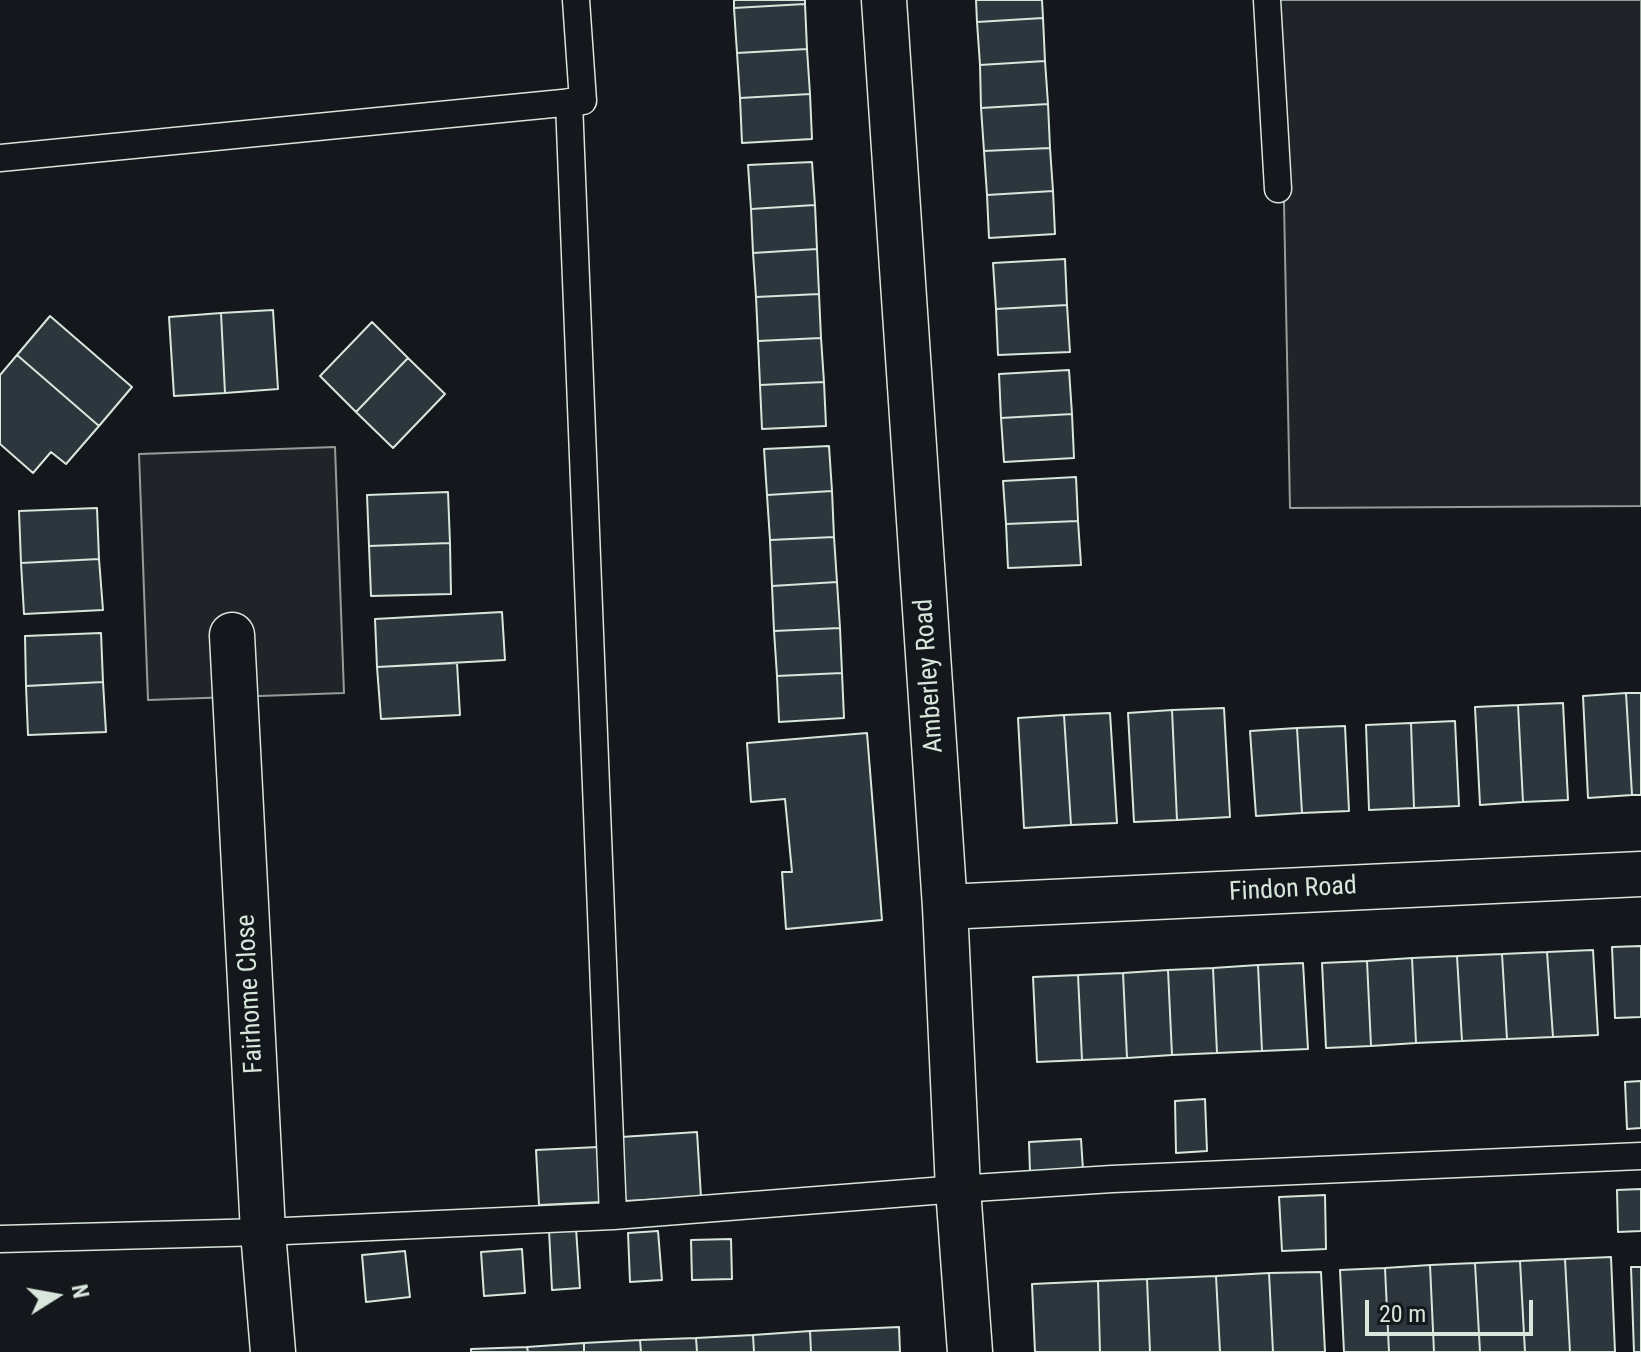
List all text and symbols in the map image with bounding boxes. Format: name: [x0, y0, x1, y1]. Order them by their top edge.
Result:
street label: Amberley Road: [909, 598, 951, 754]
street label: Findon Road: [1228, 871, 1358, 909]
street label: Fairhome Close: [231, 914, 271, 1074]
north arrow: [16, 1256, 96, 1336]
text: N: [66, 1282, 94, 1300]
scale bar: [1369, 1284, 1537, 1334]
text: 20 m: [1379, 1300, 1426, 1328]

